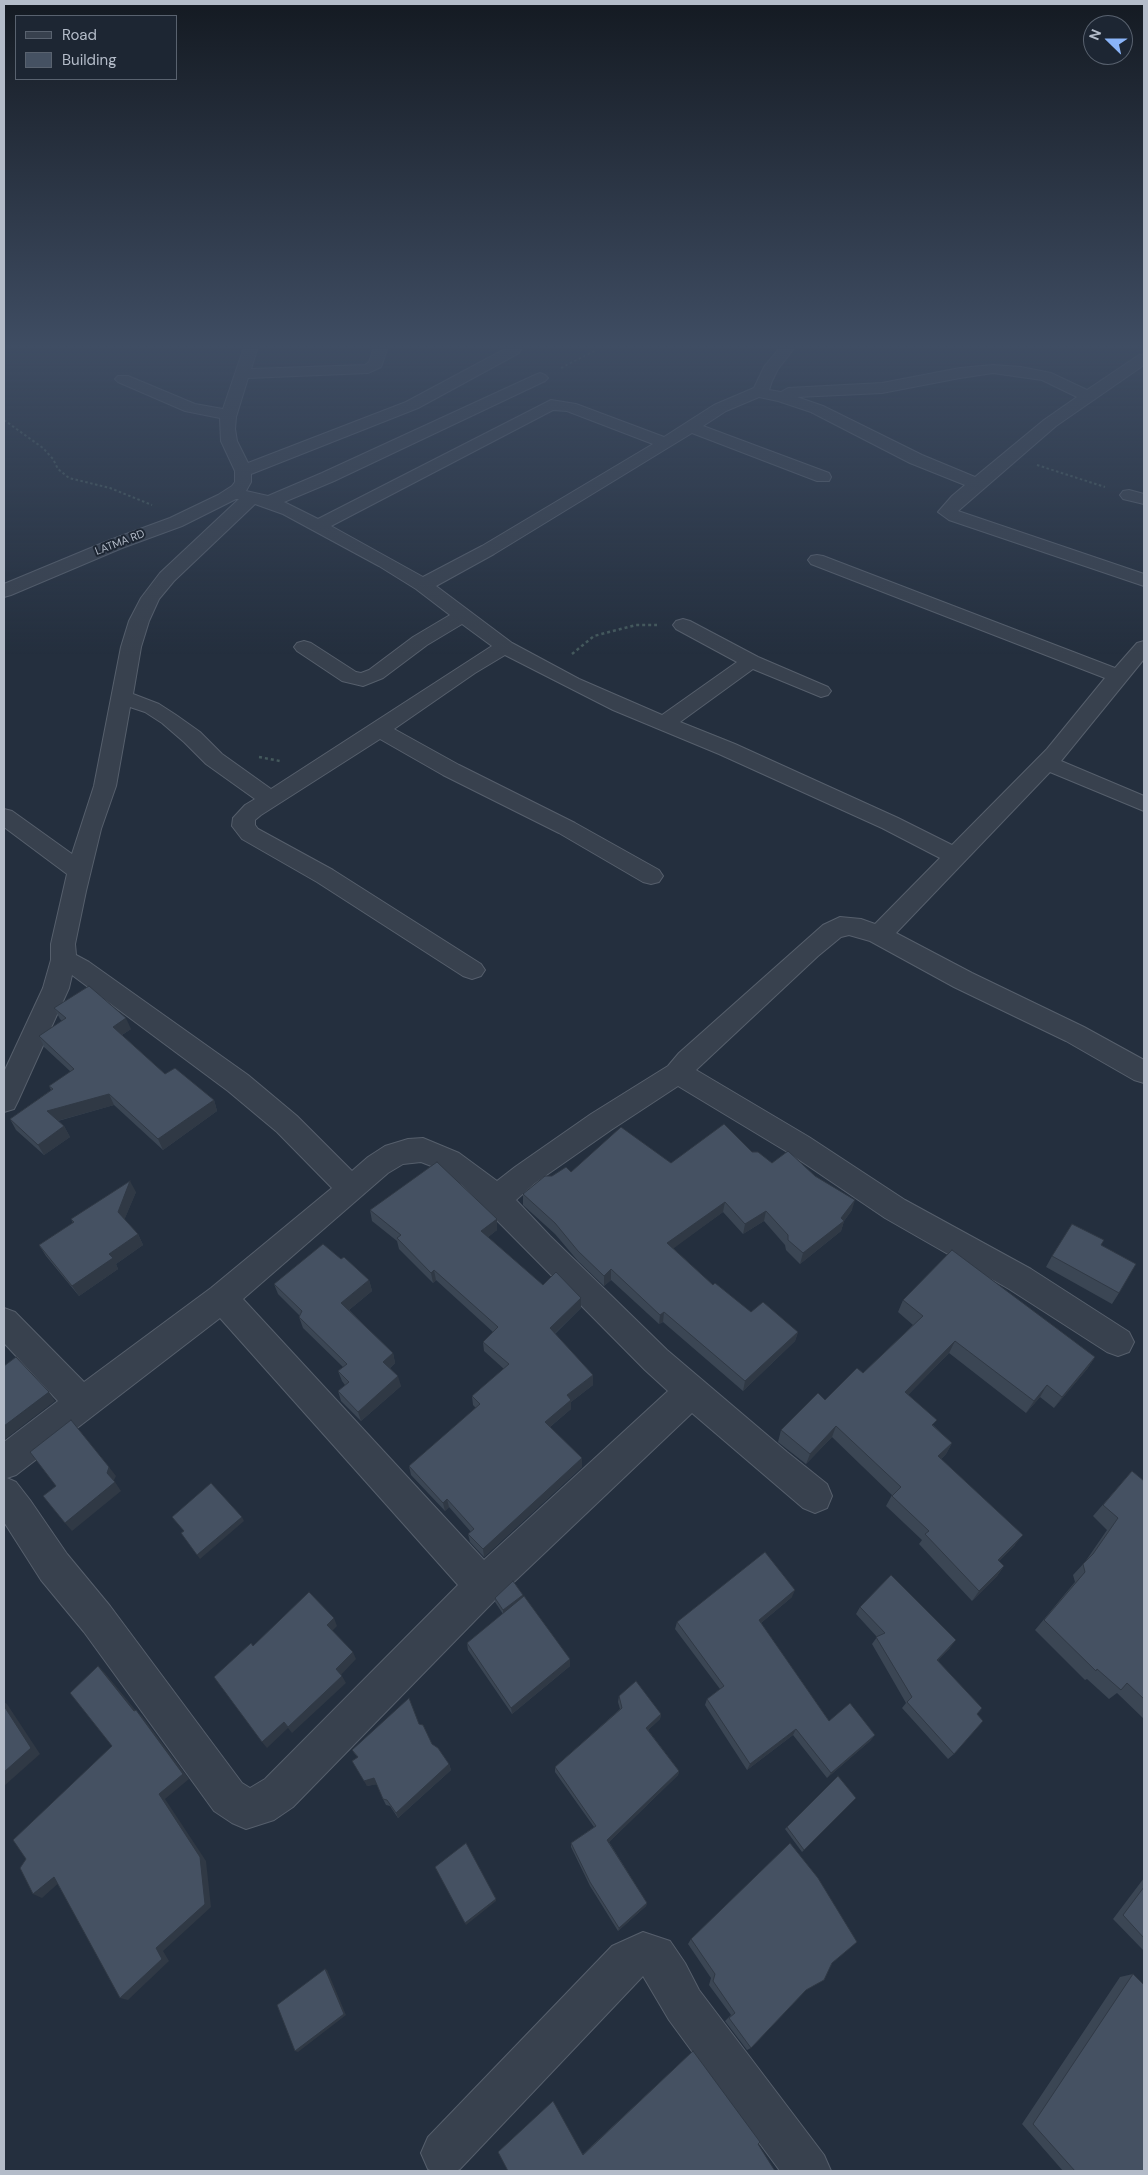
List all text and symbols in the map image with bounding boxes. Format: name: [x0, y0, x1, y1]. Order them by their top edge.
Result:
legend: [15, 15, 178, 80]
north arrow: [1083, 15, 1133, 65]
text: Road: [62, 25, 97, 45]
text: N: [1085, 27, 1105, 43]
text: Building: [62, 50, 117, 70]
street label: LATMA RD: [93, 528, 147, 558]

